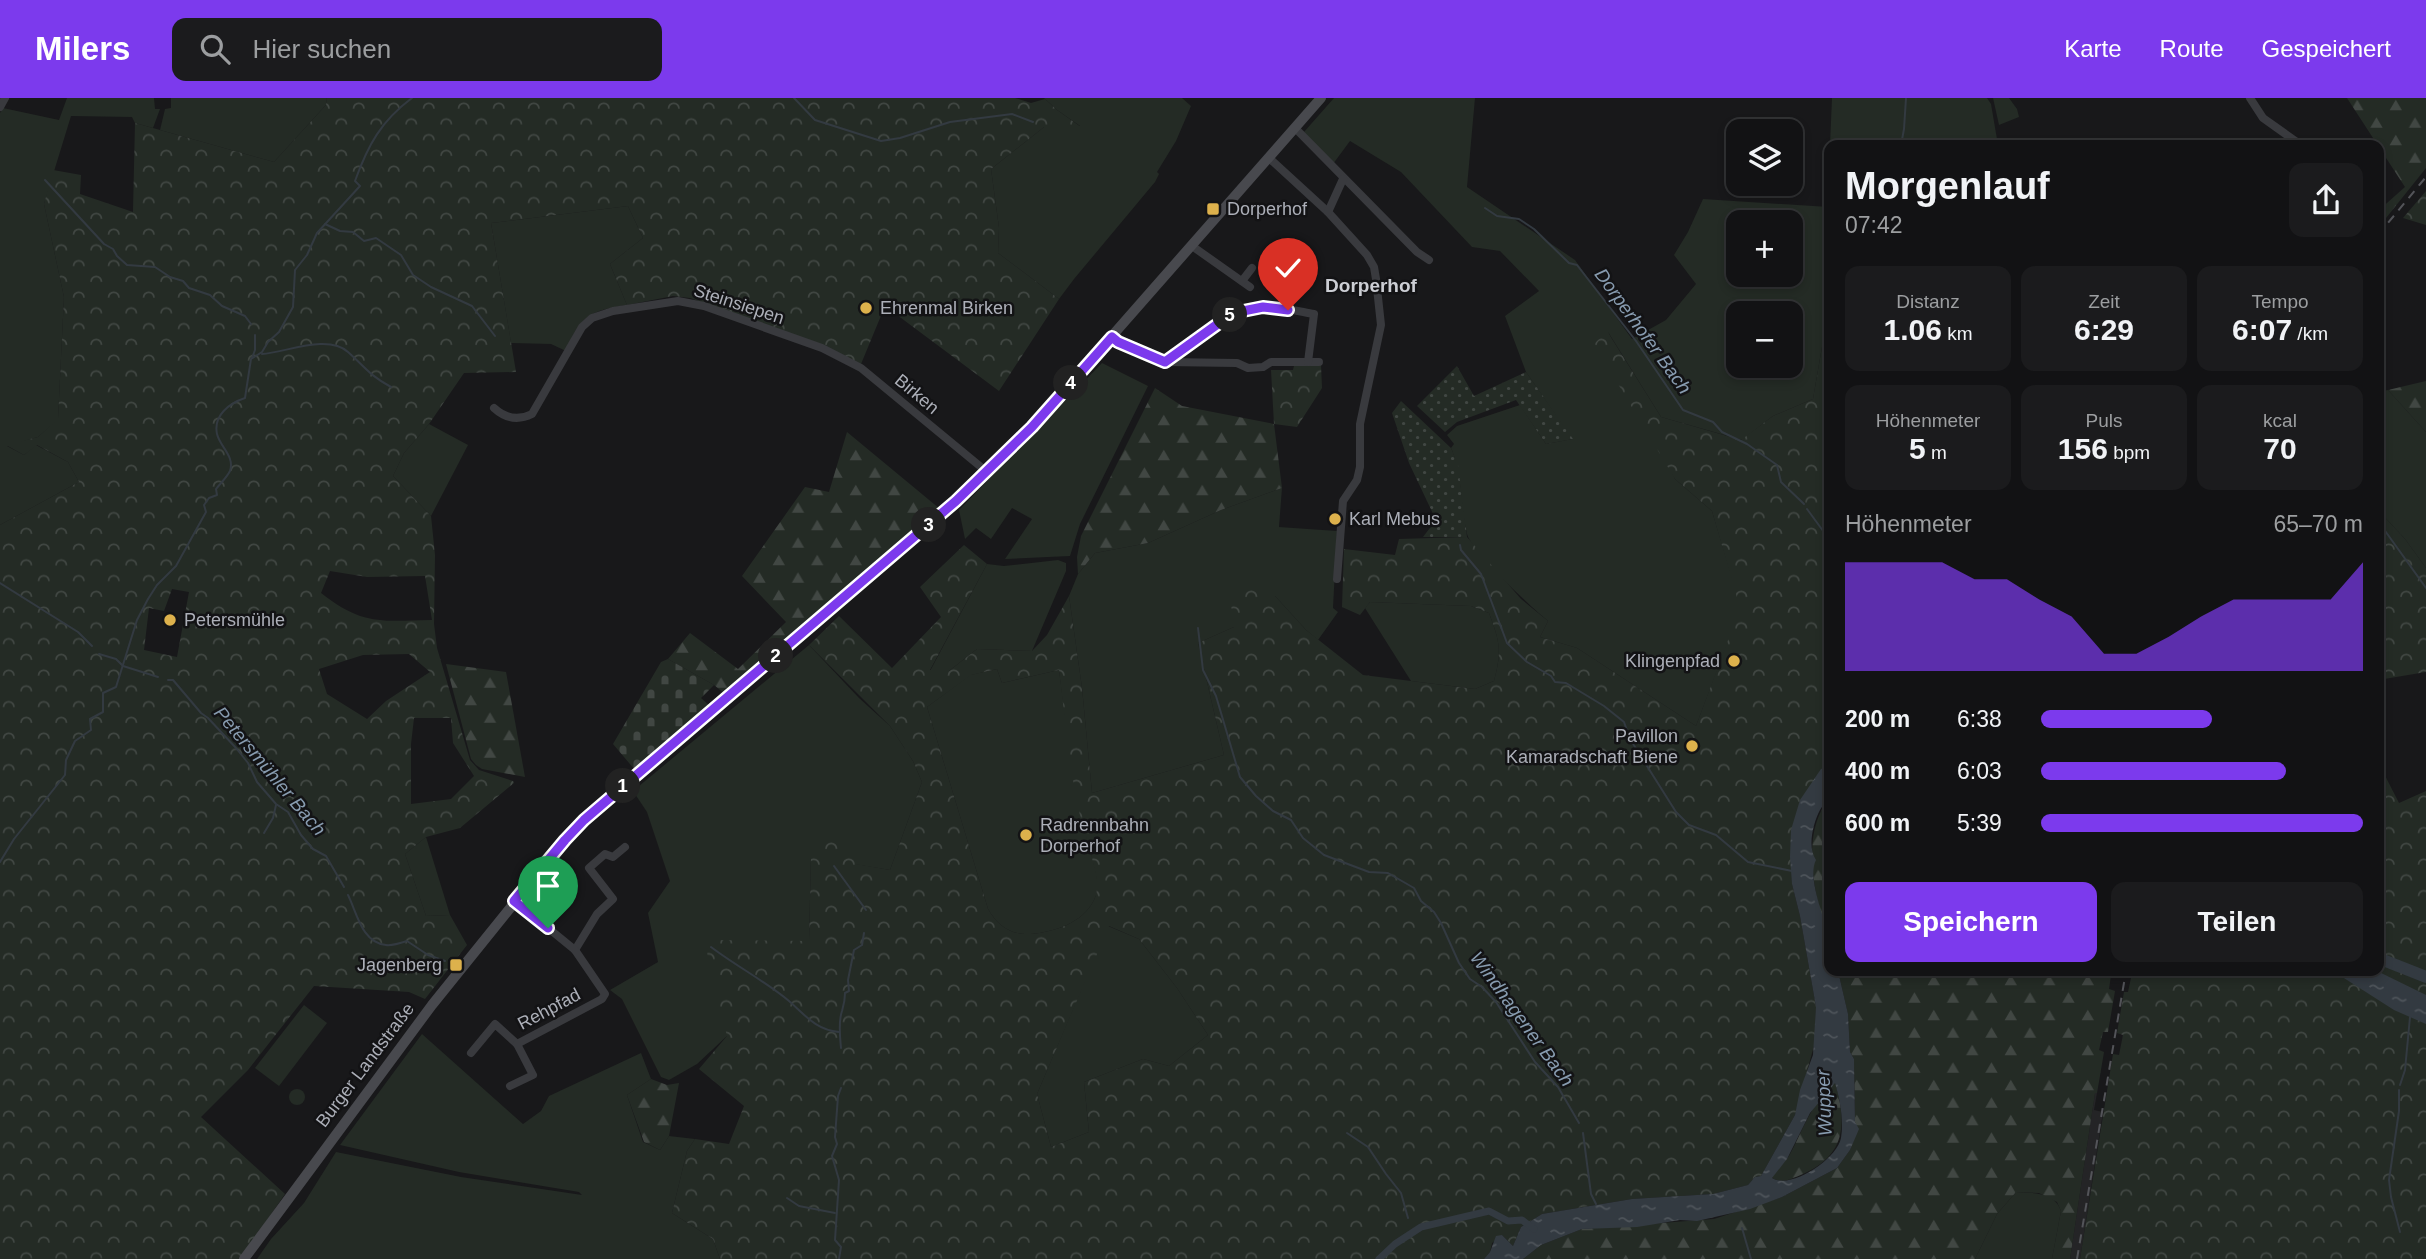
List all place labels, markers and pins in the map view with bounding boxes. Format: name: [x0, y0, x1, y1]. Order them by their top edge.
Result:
place label: Dorperhof: [1227, 199, 1308, 219]
marker: Dorperhof: [1205, 201, 1221, 217]
pin: [1258, 238, 1318, 310]
place label: Ehrenmal Birken: [880, 298, 1013, 318]
pin: 5: [1212, 298, 1248, 332]
marker: Ehrenmal Birken: [858, 300, 874, 316]
pin: 4: [1054, 366, 1088, 400]
pin: 3: [912, 508, 946, 542]
place label: Karl Mebus: [1349, 509, 1440, 529]
marker: Karl Mebus: [1327, 511, 1343, 527]
place label: Petersmühle: [184, 610, 285, 630]
marker: Petersmühle: [162, 612, 178, 628]
pin: 2: [758, 638, 794, 674]
place label: Klingenpfad: [1625, 651, 1720, 671]
marker: Klingenpfad: [1726, 653, 1742, 669]
place label: Pavillon Kamaradschaft Biene: [1506, 726, 1678, 767]
marker: Pavillon Kamaradschaft Biene: [1684, 738, 1700, 754]
pin: 1: [606, 768, 640, 804]
place label: Radrennbahn Dorperhof: [1040, 815, 1149, 856]
marker: Radrennbahn Dorperhof: [1018, 827, 1034, 843]
pin: [518, 856, 578, 928]
place label: Jagenberg: [357, 955, 442, 975]
marker: Jagenberg: [448, 957, 464, 973]

